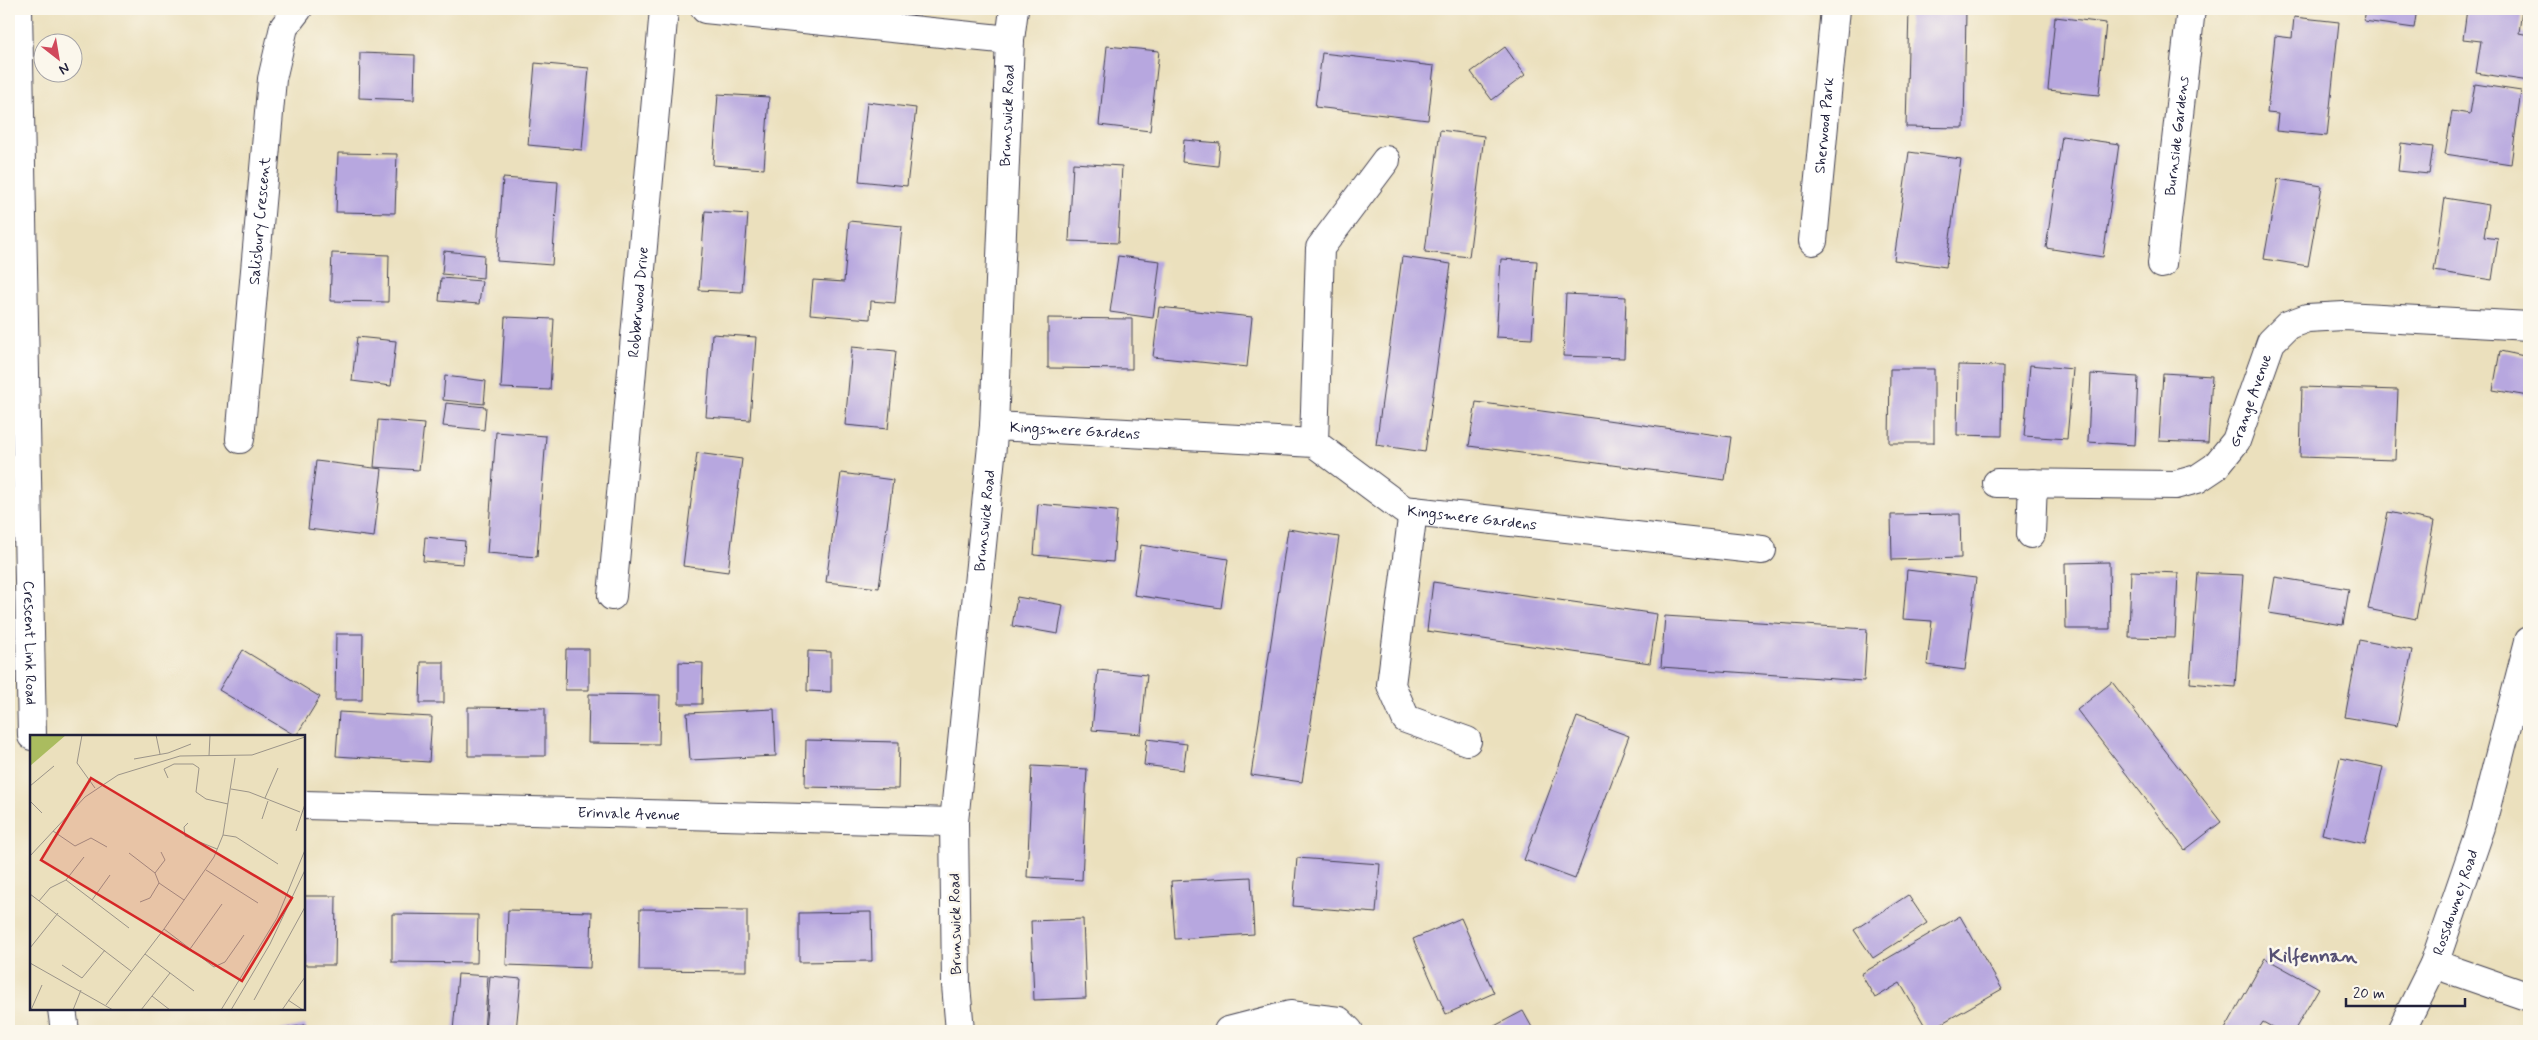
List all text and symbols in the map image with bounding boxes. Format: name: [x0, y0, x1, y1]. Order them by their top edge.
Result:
north arrow: [32, 32, 82, 82]
text: N: [56, 58, 73, 78]
street label: Brunswick Road: [996, 64, 1020, 167]
street label: Burnside Gardens: [2161, 75, 2194, 197]
street label: Sherwood Park: [1810, 76, 1840, 175]
street label: Salisbury Crescent: [245, 156, 276, 286]
street label: Robberwood Drive: [624, 246, 654, 359]
street label: Grange Avenue: [2225, 351, 2277, 452]
street label: Kingsmere Gardens: [1009, 418, 1141, 445]
street label: Brunswick Road: [970, 469, 1001, 573]
street label: Kingsmere Gardens: [1406, 501, 1538, 536]
street label: Crescent Link Road: [18, 581, 40, 705]
inset map: [30, 735, 305, 1010]
street label: Erinvale Avenue: [577, 803, 680, 826]
street label: Rossdowney Road: [2429, 847, 2484, 958]
street label: Brunswick Road: [945, 873, 967, 975]
district label: Kilfennan: [2269, 943, 2358, 970]
scale bar: [2346, 975, 2464, 1007]
text: 20 m: [2353, 984, 2385, 1004]

